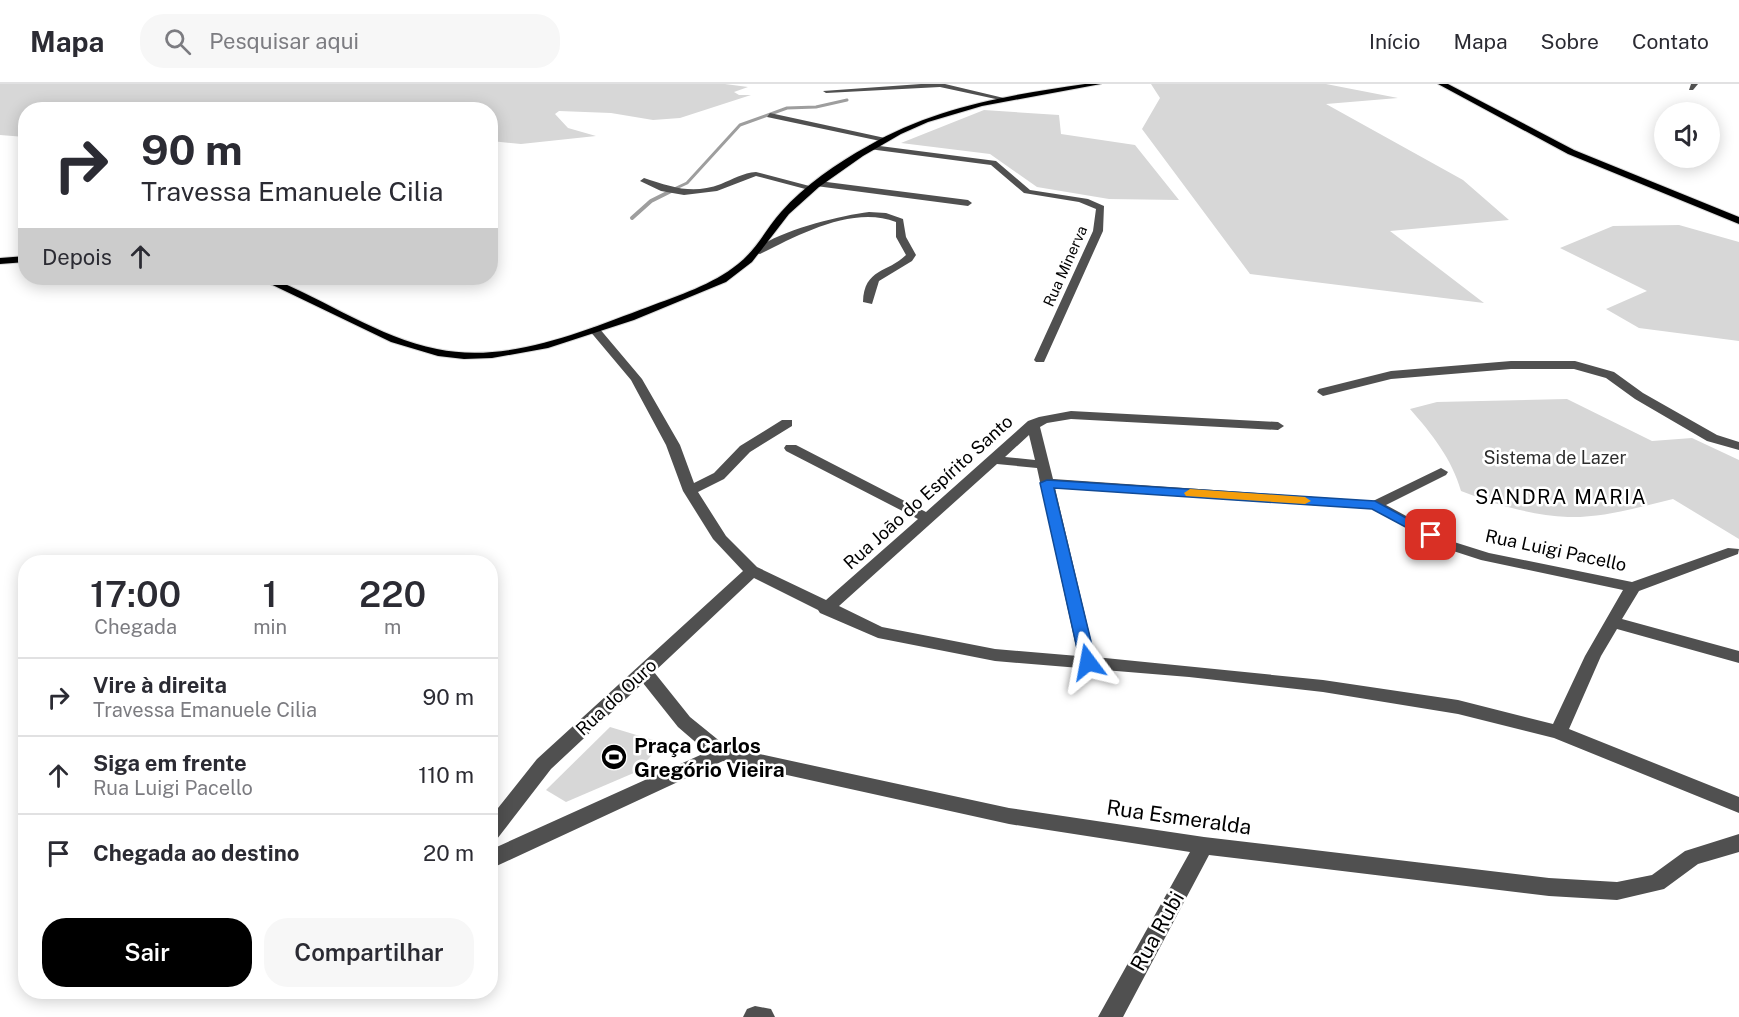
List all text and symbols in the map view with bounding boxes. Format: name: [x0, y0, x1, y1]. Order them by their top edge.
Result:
search box: [140, 14, 560, 68]
text: Mapa: [30, 25, 104, 58]
icon: search: [161, 25, 194, 58]
text: Pesquisar aqui: [209, 28, 359, 54]
text: Início: [1369, 29, 1420, 54]
text: Mapa: [1453, 29, 1508, 54]
text: Sobre: [1541, 29, 1599, 54]
text: Contato: [1632, 29, 1709, 54]
map controls: [1654, 102, 1720, 168]
button: sound: [1654, 102, 1720, 168]
text: 90 m: [141, 125, 243, 174]
icon: right: [42, 126, 120, 204]
text: Travessa Emanuele Cilia: [141, 175, 444, 207]
street label: Rua Minerva: [1040, 223, 1090, 309]
icon: ahead: [124, 240, 157, 273]
text: Depois: [42, 244, 112, 270]
street label: Rua João do Espírito Santo: [839, 411, 1017, 573]
park label: Sistema de Lazer: [1483, 447, 1627, 468]
district label: SANDRA MARIA: [1475, 485, 1647, 509]
pin: [1405, 509, 1456, 560]
icon: arrive: [1414, 518, 1447, 551]
street label: Rua Luigi Pacello: [1483, 525, 1629, 575]
text: 17:00: [90, 573, 181, 615]
text: 1: [263, 573, 278, 615]
text: 220: [359, 573, 426, 615]
text: Chegada: [94, 615, 177, 639]
text: min: [253, 615, 287, 639]
text: m: [384, 615, 401, 639]
position arrow: [1056, 630, 1120, 694]
street label: Rua do Ouro: [571, 654, 661, 740]
text: Vire à direita: [93, 672, 227, 698]
icon: right: [42, 681, 75, 714]
text: 90 m: [423, 684, 474, 710]
text: Travessa Emanuele Cilia: [93, 698, 317, 722]
place label: Praça Carlos Gregório Vieira: [634, 733, 785, 782]
sports icon: Praça Carlos Gregório Vieira: [599, 742, 629, 772]
text: Siga em frente: [93, 750, 247, 776]
icon: ahead: [42, 759, 75, 792]
text: 110 m: [418, 762, 474, 788]
text: Rua Luigi Pacello: [93, 776, 253, 800]
street label: Rua Esmeralda: [1105, 794, 1253, 840]
icon: arrive: [42, 837, 75, 870]
text: Chegada ao destino: [93, 840, 299, 866]
text: 20 m: [423, 840, 474, 866]
street label: Rua Rubi: [1125, 887, 1189, 975]
button: Sair: [42, 918, 252, 987]
button: Compartilhar: [264, 918, 474, 987]

